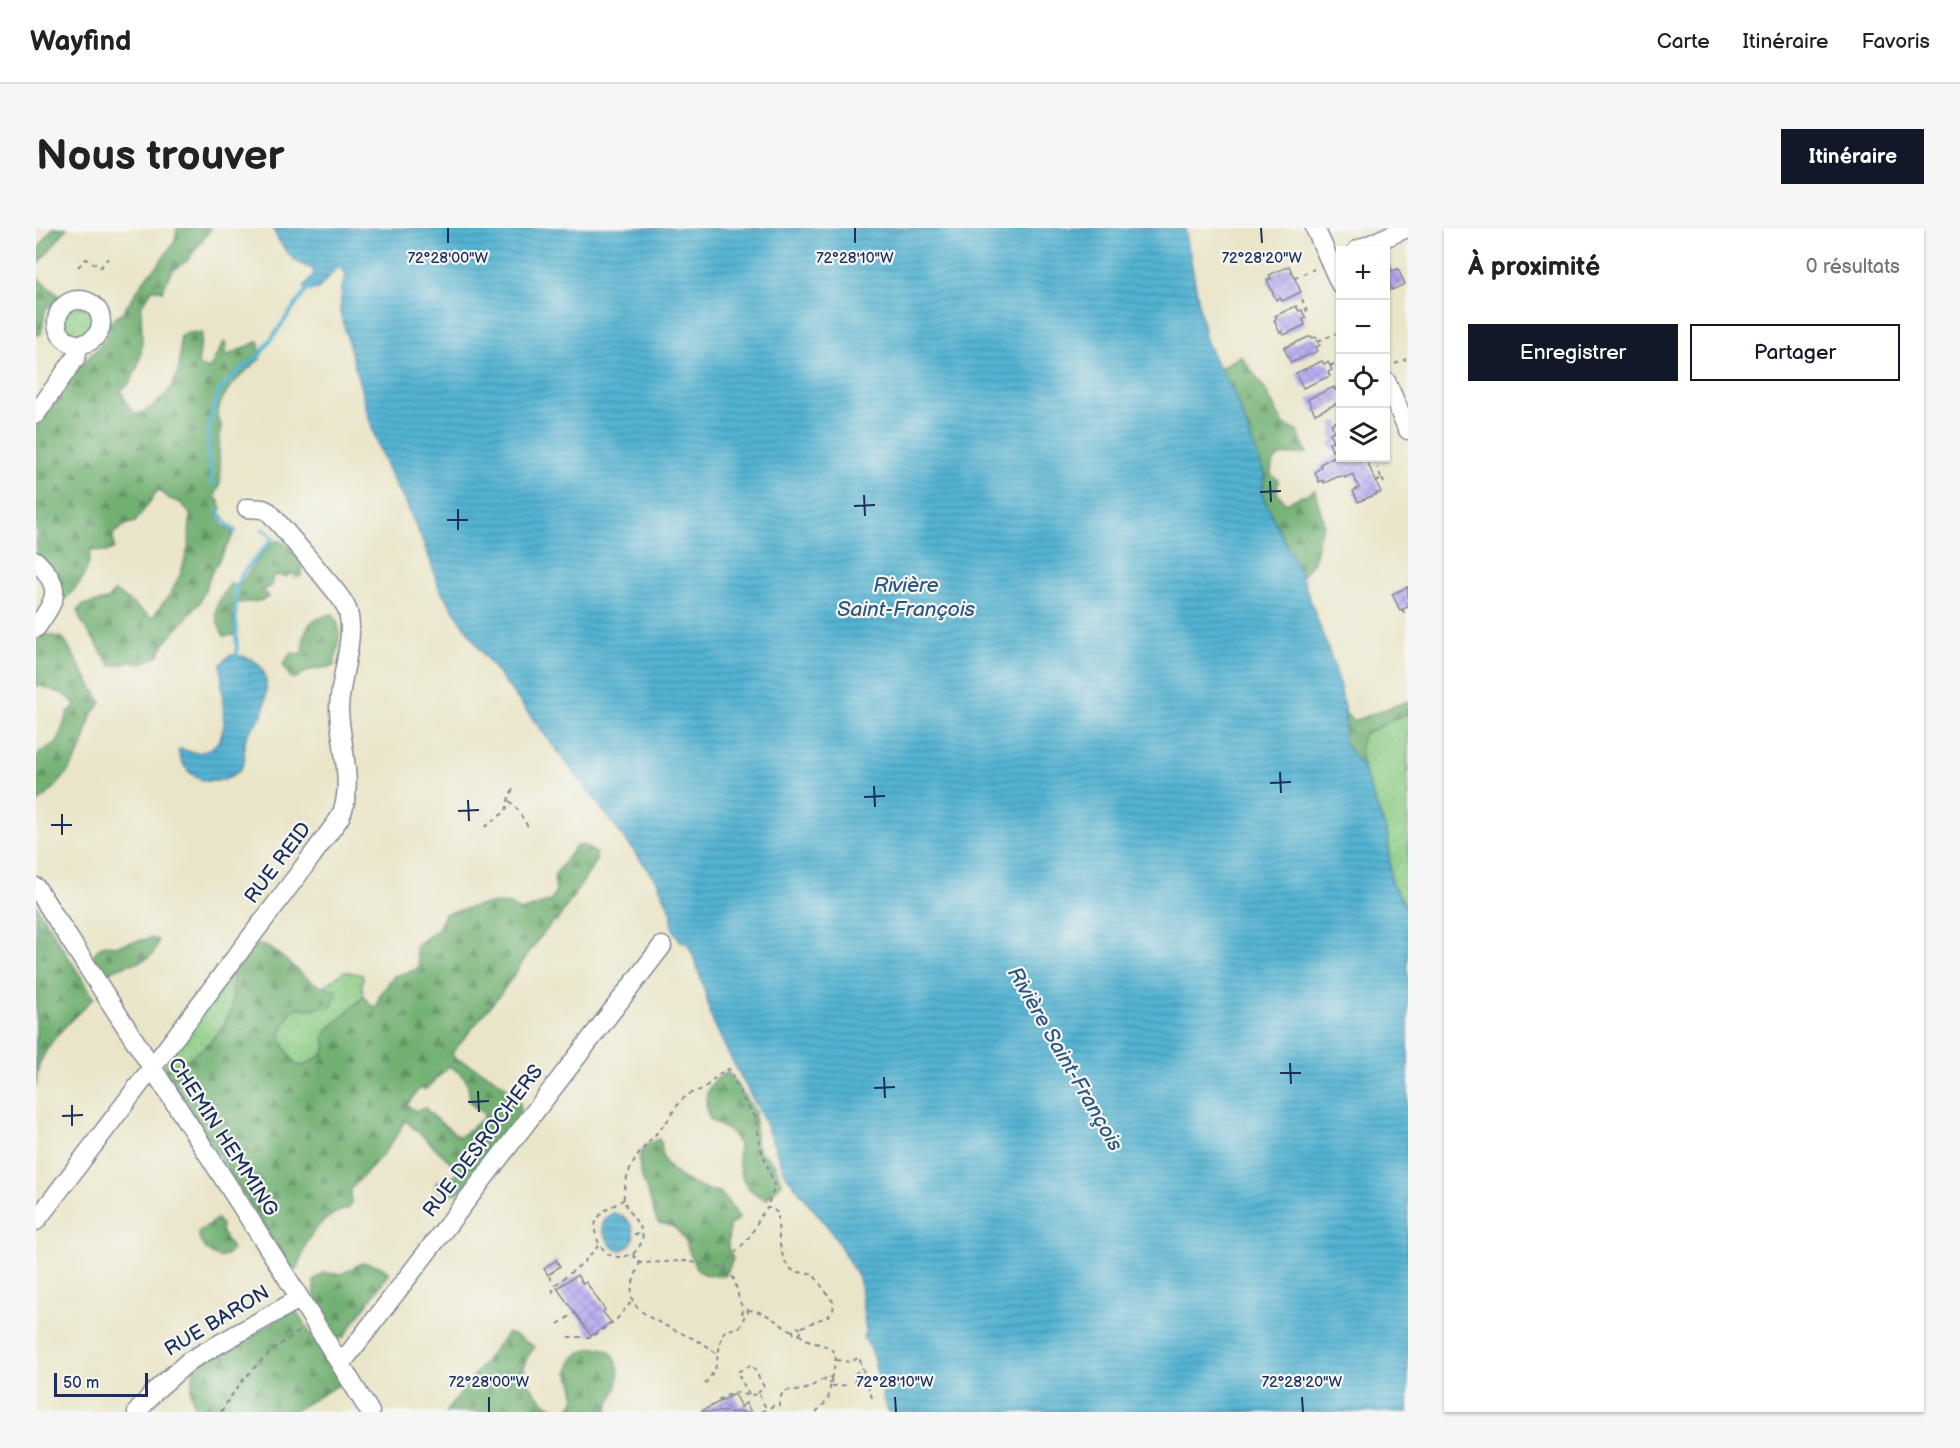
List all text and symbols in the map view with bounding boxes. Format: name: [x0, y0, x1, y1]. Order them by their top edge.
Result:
text: Wayfind: [30, 25, 131, 58]
text: Carte: [1657, 29, 1710, 54]
text: Itinéraire: [1743, 29, 1829, 54]
text: Favoris: [1862, 29, 1930, 54]
button: Itinéraire: [1781, 129, 1924, 184]
text: Nous trouver: [36, 131, 284, 182]
map controls: [1336, 246, 1390, 462]
button: +: [1336, 246, 1390, 300]
text: 72°28'00"W: [408, 249, 489, 268]
text: 72°28'10"W: [816, 249, 894, 268]
text: 72°28'20"W: [1222, 249, 1303, 268]
text: À proximité: [1468, 252, 1600, 283]
text: 0 résultats: [1806, 255, 1900, 279]
button: −: [1336, 300, 1390, 354]
button: Enregistrer: [1468, 324, 1678, 381]
button: Partager: [1690, 324, 1900, 381]
button: locate: [1336, 354, 1390, 408]
button: layers: [1336, 408, 1390, 462]
water label: Rivière Saint-François: [837, 573, 976, 622]
street label: RUE REID: [240, 818, 316, 908]
water label: Rivière Saint-François: [1002, 962, 1128, 1156]
street label: CHEMIN HEMMING: [163, 1053, 283, 1221]
street label: RUE DESROCHERS: [418, 1060, 548, 1222]
street label: RUE BARON: [160, 1280, 274, 1362]
scale bar: [54, 1370, 148, 1398]
text: 72°28'00"W: [449, 1373, 530, 1392]
text: 72°28'10"W: [856, 1373, 934, 1392]
text: 72°28'20"W: [1262, 1373, 1343, 1392]
text: 50 m: [63, 1374, 99, 1393]

